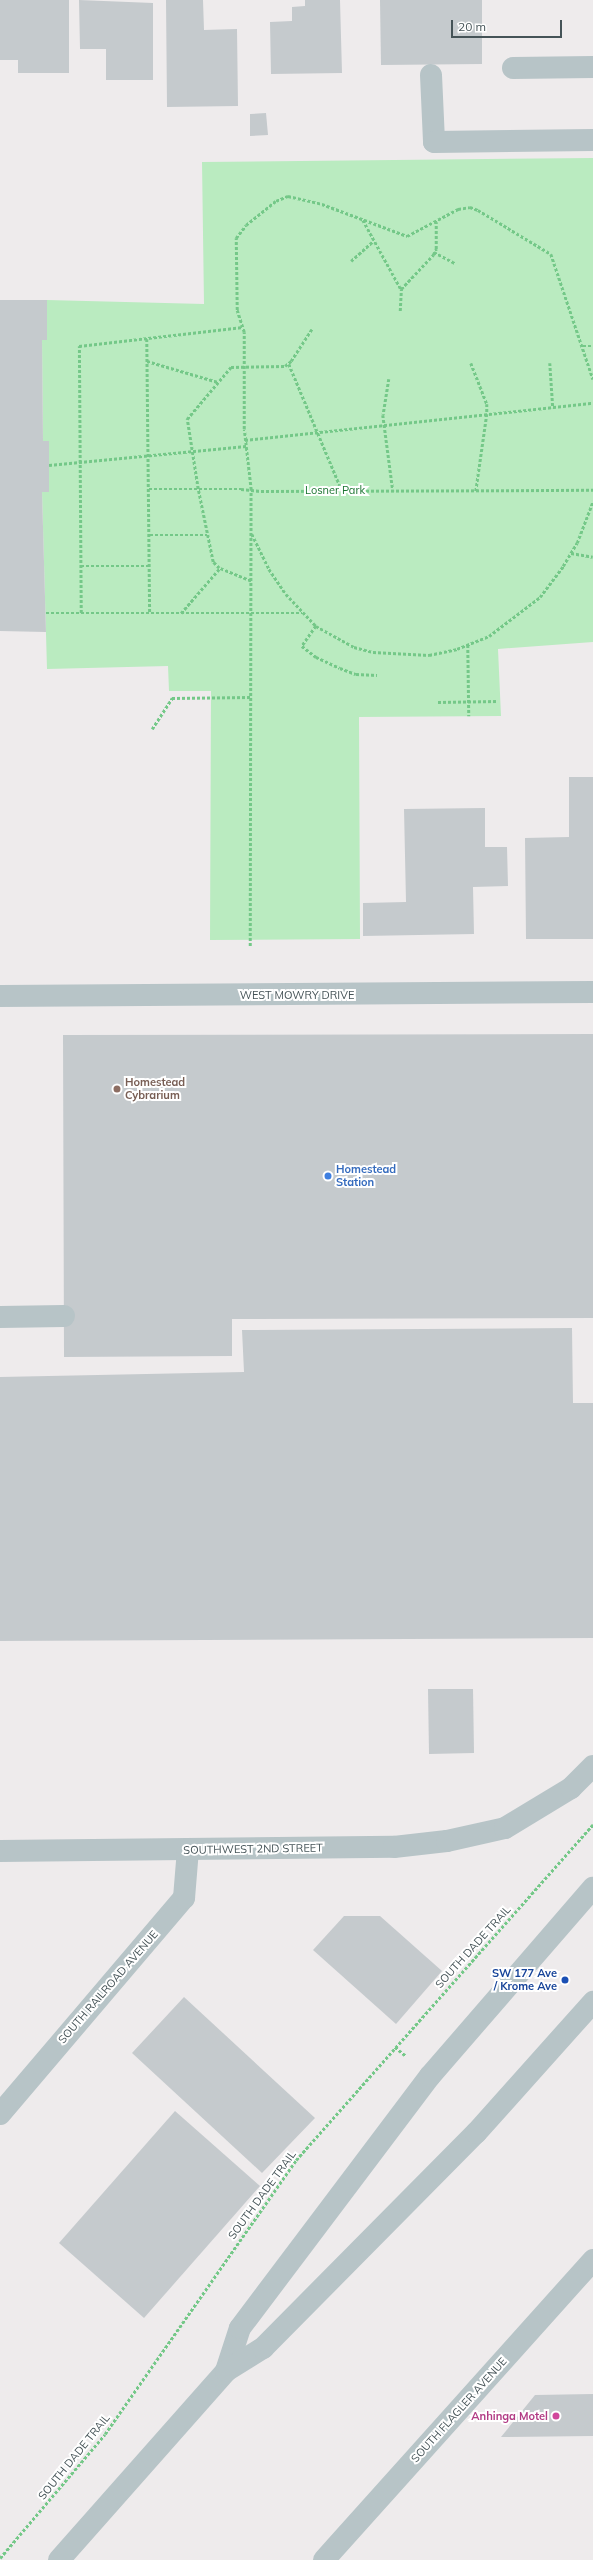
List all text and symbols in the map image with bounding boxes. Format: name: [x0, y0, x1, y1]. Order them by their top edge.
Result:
scale bar: [453, 12, 564, 38]
text: 20 m: [458, 19, 486, 34]
park label: Losner Park: [305, 483, 365, 497]
street label: WEST MOWRY DRIVE: [240, 988, 354, 1002]
place label: Homestead Cybrarium: [125, 1076, 185, 1102]
marker: Homestead Cybrarium: [112, 1084, 122, 1094]
place label: Homestead Station: [336, 1163, 396, 1189]
marker: Homestead Station: [323, 1171, 333, 1181]
street label: SOUTHWEST 2ND STREET: [183, 1841, 323, 1857]
street label: SOUTH DADE TRAIL: [433, 1903, 513, 1991]
street label: SOUTH RAILROAD AVENUE: [55, 1928, 161, 2046]
place label: SW 177 Ave / Krome Ave: [492, 1967, 557, 1993]
marker: SW 177 Ave / Krome Ave: [560, 1975, 570, 1985]
street label: SOUTH DADE TRAIL: [225, 2148, 299, 2242]
street label: SOUTH FLAGLER AVENUE: [408, 2355, 510, 2465]
place label: Anhinga Motel: [471, 2409, 548, 2423]
marker: Anhinga Motel: [551, 2411, 561, 2421]
street label: SOUTH DADE TRAIL: [35, 2412, 113, 2502]

